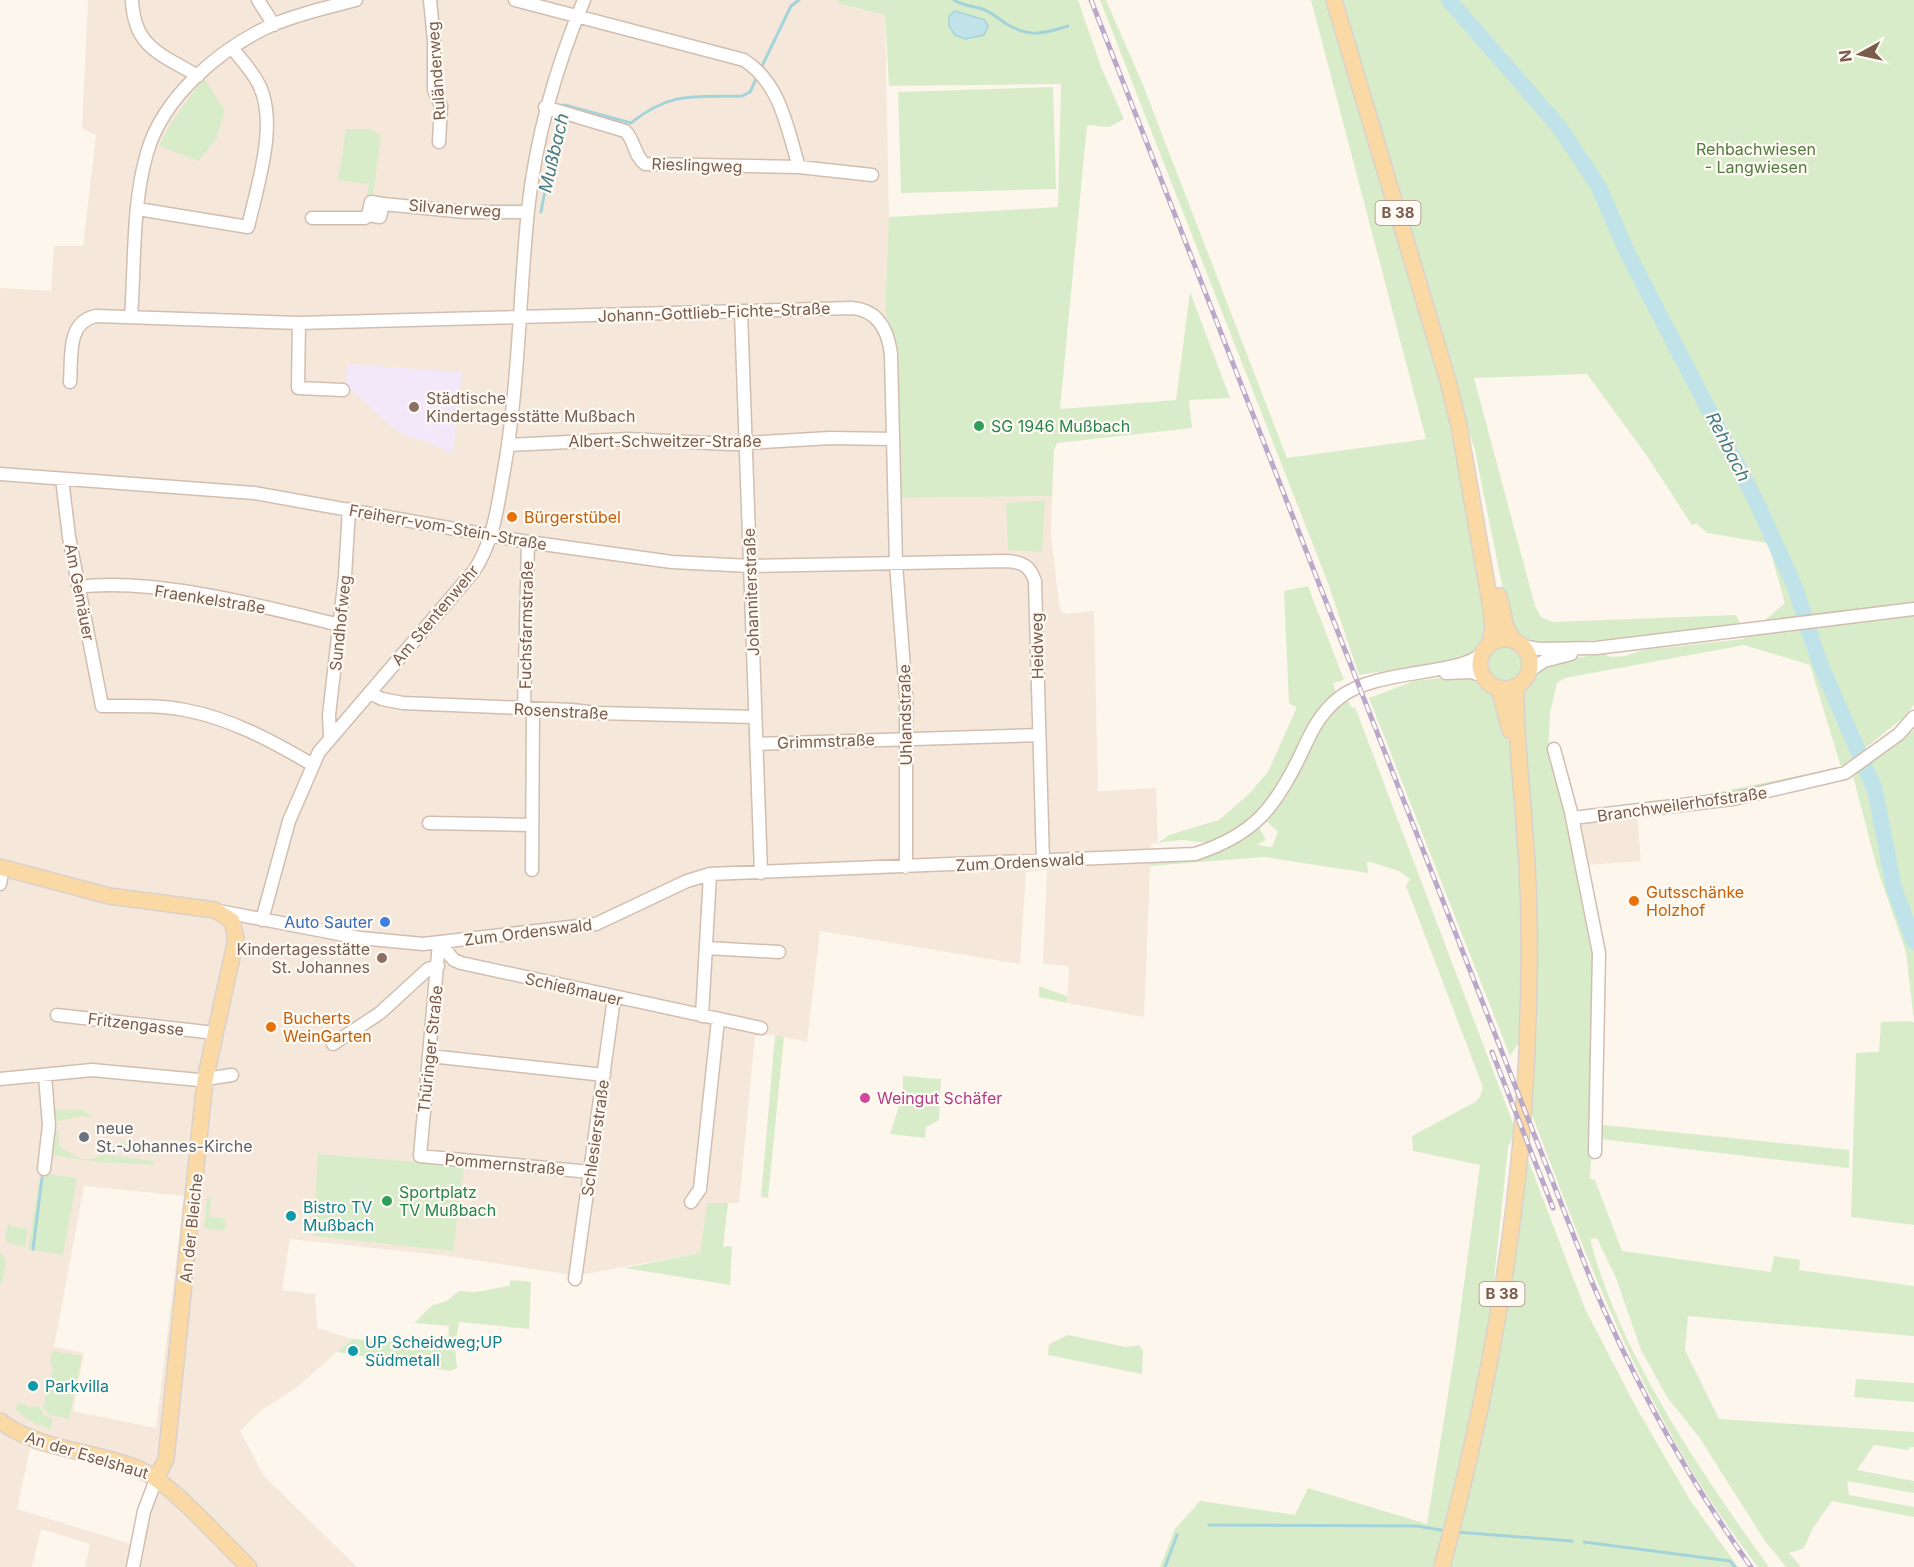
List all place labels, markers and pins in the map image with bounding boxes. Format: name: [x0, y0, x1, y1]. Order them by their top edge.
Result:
place label: Städtische Kindertagesstätte Mußbach: [426, 388, 635, 426]
marker: Städtische Kindertagesstätte Mußbach: [407, 400, 421, 414]
place label: SG 1946 Mußbach: [991, 416, 1130, 436]
marker: SG 1946 Mußbach: [972, 419, 986, 433]
place label: Bürgerstübel: [524, 507, 621, 527]
marker: Bürgerstübel: [505, 510, 519, 524]
place label: Gutsschänke Holzhof: [1646, 882, 1744, 920]
marker: Gutsschänke Holzhof: [1627, 894, 1641, 908]
place label: Auto Sauter: [284, 912, 373, 932]
marker: Auto Sauter: [378, 915, 392, 929]
place label: Kindertagesstätte St. Johannes: [236, 939, 370, 977]
marker: Kindertagesstätte St. Johannes: [375, 951, 389, 965]
place label: Bucherts WeinGarten: [283, 1008, 372, 1046]
marker: Bucherts WeinGarten: [264, 1020, 278, 1034]
place label: Weingut Schäfer: [877, 1088, 1002, 1108]
marker: Weingut Schäfer: [858, 1091, 872, 1105]
place label: neue St.-Johannes-Kirche: [96, 1118, 253, 1156]
marker: neue St.-Johannes-Kirche: [77, 1130, 91, 1144]
place label: Sportplatz TV Mußbach: [399, 1182, 496, 1220]
marker: Sportplatz TV Mußbach: [380, 1194, 394, 1208]
place label: Bistro TV Mußbach: [303, 1197, 374, 1235]
marker: Bistro TV Mußbach: [284, 1209, 298, 1223]
place label: UP Scheidweg;UP Südmetall: [365, 1332, 502, 1370]
marker: UP Scheidweg;UP Südmetall: [346, 1344, 360, 1358]
place label: Parkvilla: [45, 1376, 109, 1396]
marker: Parkvilla: [26, 1379, 40, 1393]

